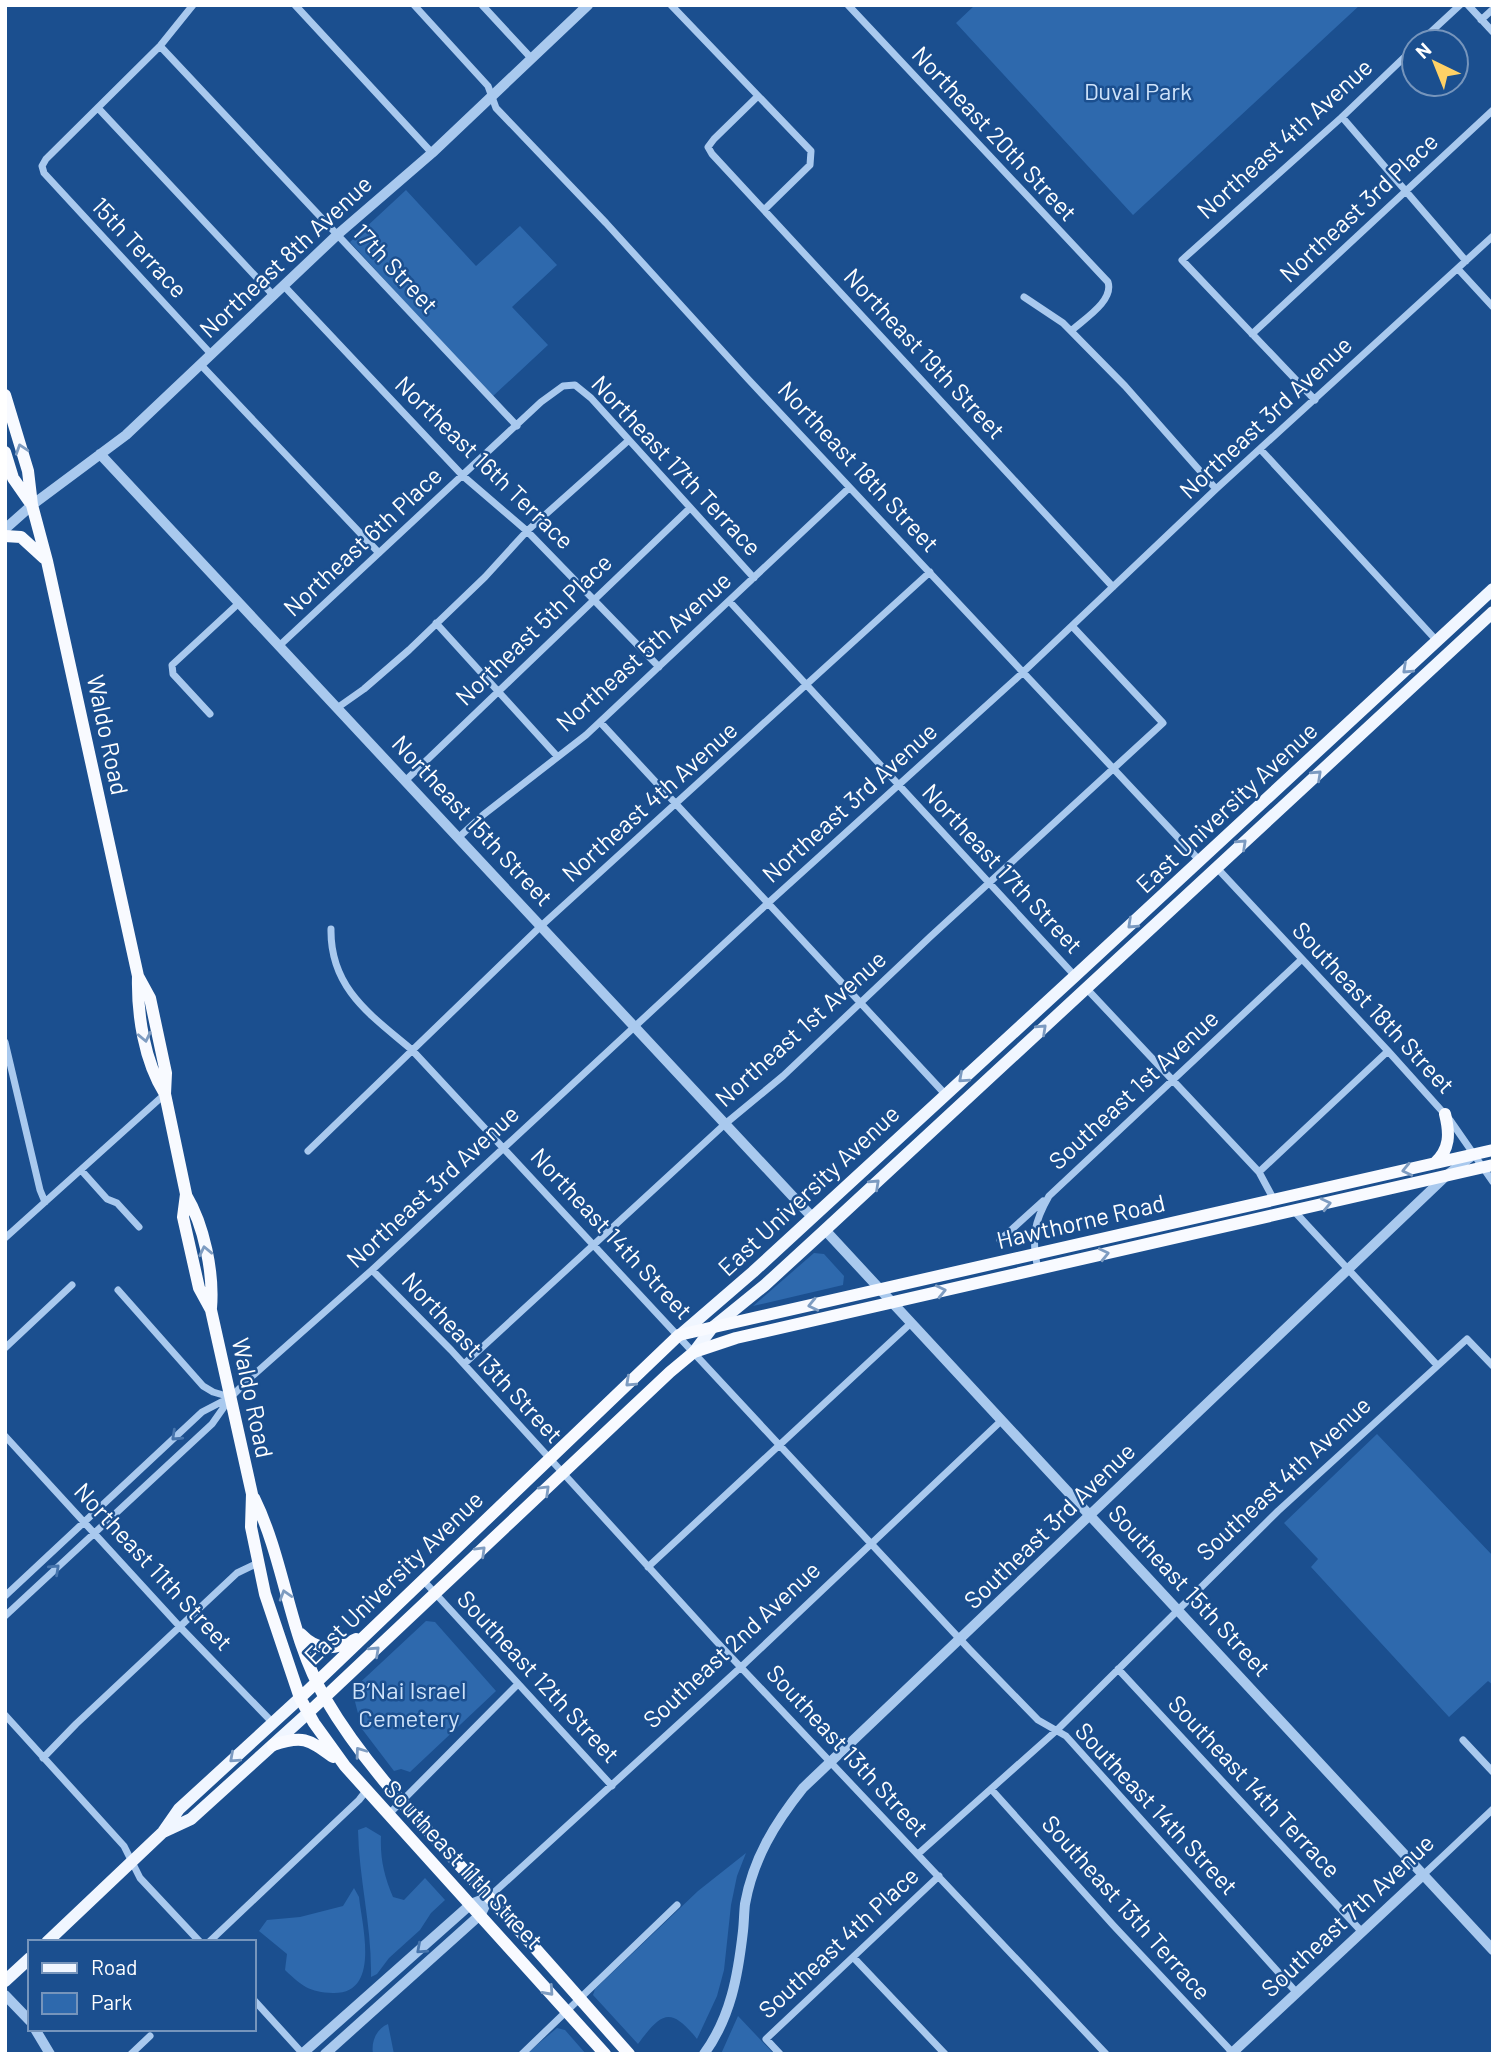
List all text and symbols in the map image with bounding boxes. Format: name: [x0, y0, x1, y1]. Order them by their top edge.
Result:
north arrow: [1400, 28, 1470, 98]
text: N: [1411, 37, 1436, 63]
street label: Northeast 20th Street: [907, 40, 1084, 226]
street label: Northeast 4th Avenue: [1190, 52, 1378, 224]
park label: Duval Park: [1084, 76, 1192, 105]
street label: Northeast 3rd Place: [1273, 126, 1443, 288]
street label: Northeast 8th Avenue: [193, 169, 377, 343]
street label: 15th Terrace: [86, 191, 194, 303]
street label: 17th Street: [347, 217, 445, 319]
street label: Northeast 19th Street: [839, 262, 1012, 444]
street label: Northeast 3rd Avenue: [1173, 330, 1357, 504]
street label: Northeast 16th Terrace: [390, 369, 580, 555]
street label: Northeast 17th Terrace: [586, 369, 768, 561]
street label: Northeast 18th Street: [773, 375, 946, 557]
one-way arrow: [15, 444, 29, 456]
street label: Northeast 6th Place: [277, 460, 447, 622]
street label: Northeast 5th Place: [449, 547, 617, 711]
street label: Northeast 5th Avenue: [550, 565, 736, 737]
one-way arrow: [1402, 661, 1415, 673]
street label: Waldo Road: [82, 672, 135, 797]
street label: Northeast 4th Avenue: [555, 715, 743, 887]
street label: East University Avenue: [1129, 715, 1323, 898]
street label: Northeast 3rd Avenue: [756, 716, 942, 888]
street label: Northeast 15th Street: [387, 729, 560, 911]
one-way arrow: [1309, 770, 1322, 783]
street label: Northeast 17th Street: [917, 777, 1089, 959]
one-way arrow: [1234, 840, 1247, 853]
street label: Southeast 18th Street: [1287, 915, 1461, 1099]
one-way arrow: [1127, 916, 1140, 929]
street label: Northeast 1st Avenue: [709, 944, 891, 1112]
street label: Southeast 1st Avenue: [1042, 1003, 1224, 1175]
one-way arrow: [1034, 1025, 1047, 1038]
one-way arrow: [137, 1031, 151, 1043]
one-way arrow: [959, 1069, 972, 1082]
street label: East University Avenue: [711, 1098, 905, 1281]
street label: Northeast 3rd Avenue: [340, 1099, 524, 1273]
street label: Northeast 14th Street: [525, 1141, 699, 1325]
one-way arrow: [1401, 1162, 1413, 1176]
one-way arrow: [867, 1180, 880, 1192]
street label: Hawthorne Road: [994, 1187, 1168, 1254]
one-way arrow: [1320, 1197, 1332, 1212]
one-way arrow: [198, 1245, 213, 1257]
one-way arrow: [1098, 1248, 1110, 1262]
street label: Northeast 13th Street: [397, 1266, 570, 1448]
one-way arrow: [935, 1284, 947, 1299]
one-way arrow: [807, 1296, 819, 1311]
street label: Waldo Road: [227, 1335, 280, 1460]
one-way arrow: [625, 1374, 638, 1387]
street label: Southeast 4th Avenue: [1190, 1390, 1376, 1566]
one-way arrow: [171, 1428, 184, 1441]
street label: Southeast 3rd Avenue: [957, 1436, 1141, 1614]
street label: Northeast 11th Street: [69, 1476, 239, 1656]
street label: East University Avenue: [297, 1484, 488, 1670]
one-way arrow: [537, 1486, 550, 1499]
street label: Southeast 15th Street: [1103, 1498, 1277, 1682]
one-way arrow: [473, 1547, 486, 1559]
street label: Southeast 2nd Avenue: [637, 1554, 825, 1733]
one-way arrow: [47, 1565, 60, 1578]
street label: Southeast 12th Street: [452, 1584, 626, 1768]
one-way arrow: [279, 1589, 294, 1601]
one-way arrow: [367, 1647, 380, 1659]
street label: Southeast 13th Street: [761, 1658, 935, 1842]
park label: B’Nai Israel Cemetery: [352, 1675, 466, 1732]
street label: Southeast 14th Terrace: [1163, 1689, 1347, 1883]
street label: Southeast 14th Street: [1070, 1716, 1244, 1900]
one-way arrow: [356, 1747, 369, 1760]
one-way arrow: [229, 1750, 242, 1762]
street label: Southeast 11th Street: [378, 1774, 550, 1954]
street label: Southeast 13th Terrace: [1037, 1809, 1218, 2005]
street label: Southeast 7th Avenue: [1255, 1827, 1439, 2002]
street label: Southeast 4th Place: [752, 1860, 924, 2024]
legend: [28, 1940, 256, 2031]
one-way arrow: [416, 1941, 429, 1954]
text: Road: [91, 1954, 137, 1979]
one-way arrow: [541, 1983, 554, 1996]
text: Park: [91, 1989, 132, 2014]

